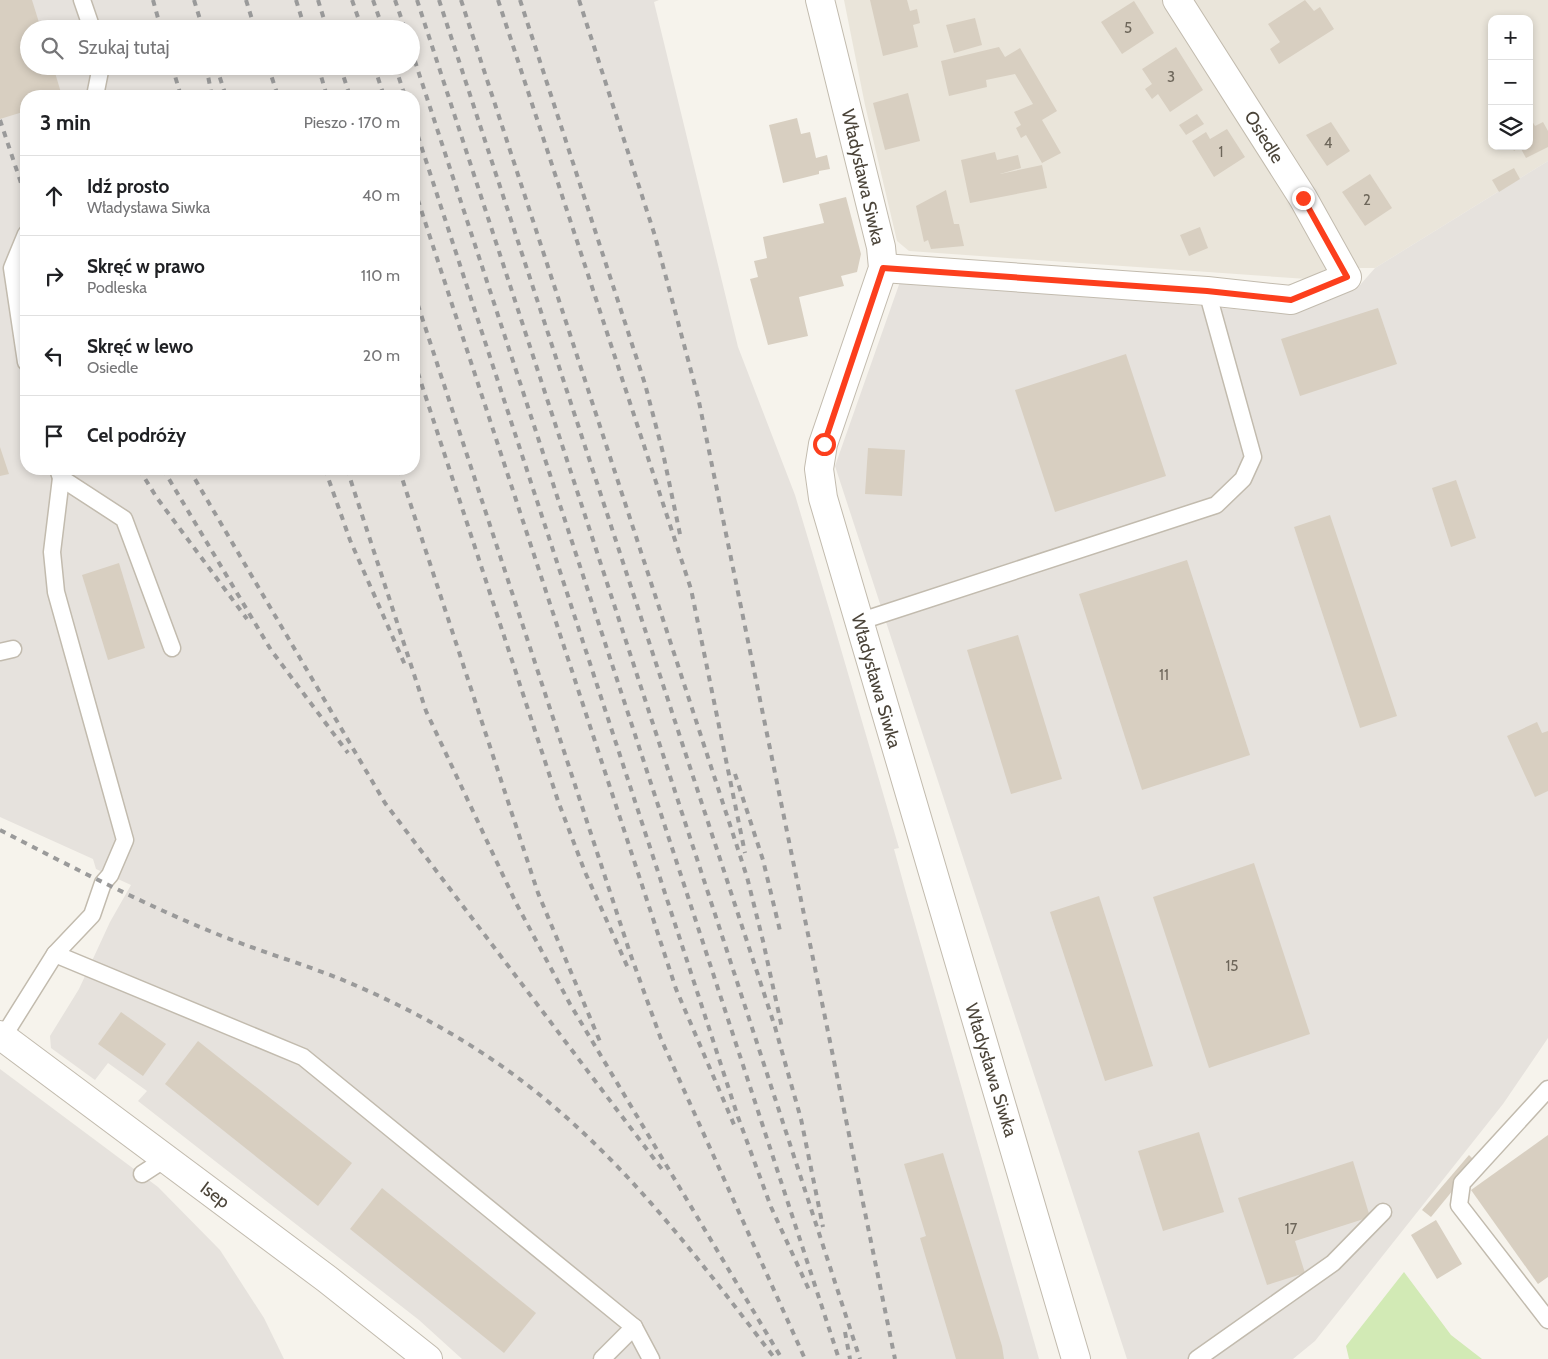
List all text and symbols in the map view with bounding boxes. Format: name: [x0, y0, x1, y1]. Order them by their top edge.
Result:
map controls: [1488, 15, 1533, 150]
button: +: [1488, 15, 1533, 60]
house number: 5: [1124, 19, 1132, 37]
search box: [20, 20, 420, 75]
icon: search: [38, 34, 66, 62]
text: Szukaj tutaj: [78, 36, 170, 59]
button: −: [1488, 60, 1533, 105]
house number: 3: [1167, 68, 1175, 86]
button: layers: [1488, 105, 1533, 150]
street label: Władysława Siwka: [837, 107, 889, 247]
street label: Osiedle: [1239, 107, 1289, 167]
text: 3 min: [40, 110, 91, 135]
text: Pieszo · 170 m: [304, 113, 400, 132]
house number: 4: [1324, 134, 1333, 152]
house number: 1: [1219, 143, 1223, 161]
text: Idź prosto: [87, 175, 169, 198]
icon: ahead: [40, 182, 68, 210]
text: 40 m: [362, 186, 400, 205]
route end: [1292, 187, 1315, 210]
house number: 2: [1363, 191, 1371, 209]
text: Władysława Siwka: [87, 198, 210, 217]
text: Skręć w prawo: [87, 255, 205, 278]
icon: right: [40, 262, 68, 290]
text: 110 m: [361, 266, 400, 285]
text: Podleska: [87, 278, 147, 297]
text: Skręć w lewo: [87, 335, 193, 358]
icon: left: [40, 342, 68, 370]
text: 20 m: [363, 346, 400, 365]
text: Osiedle: [87, 358, 138, 377]
icon: arrive: [40, 422, 68, 450]
text: Cel podróży: [87, 424, 186, 447]
route start: [813, 433, 836, 456]
street label: Władysława Siwka: [846, 611, 906, 751]
house number: 11: [1159, 666, 1169, 684]
house number: 15: [1225, 957, 1239, 975]
street label: Władysława Siwka: [960, 1001, 1022, 1140]
street label: Isep: [196, 1177, 234, 1213]
house number: 17: [1285, 1220, 1298, 1238]

